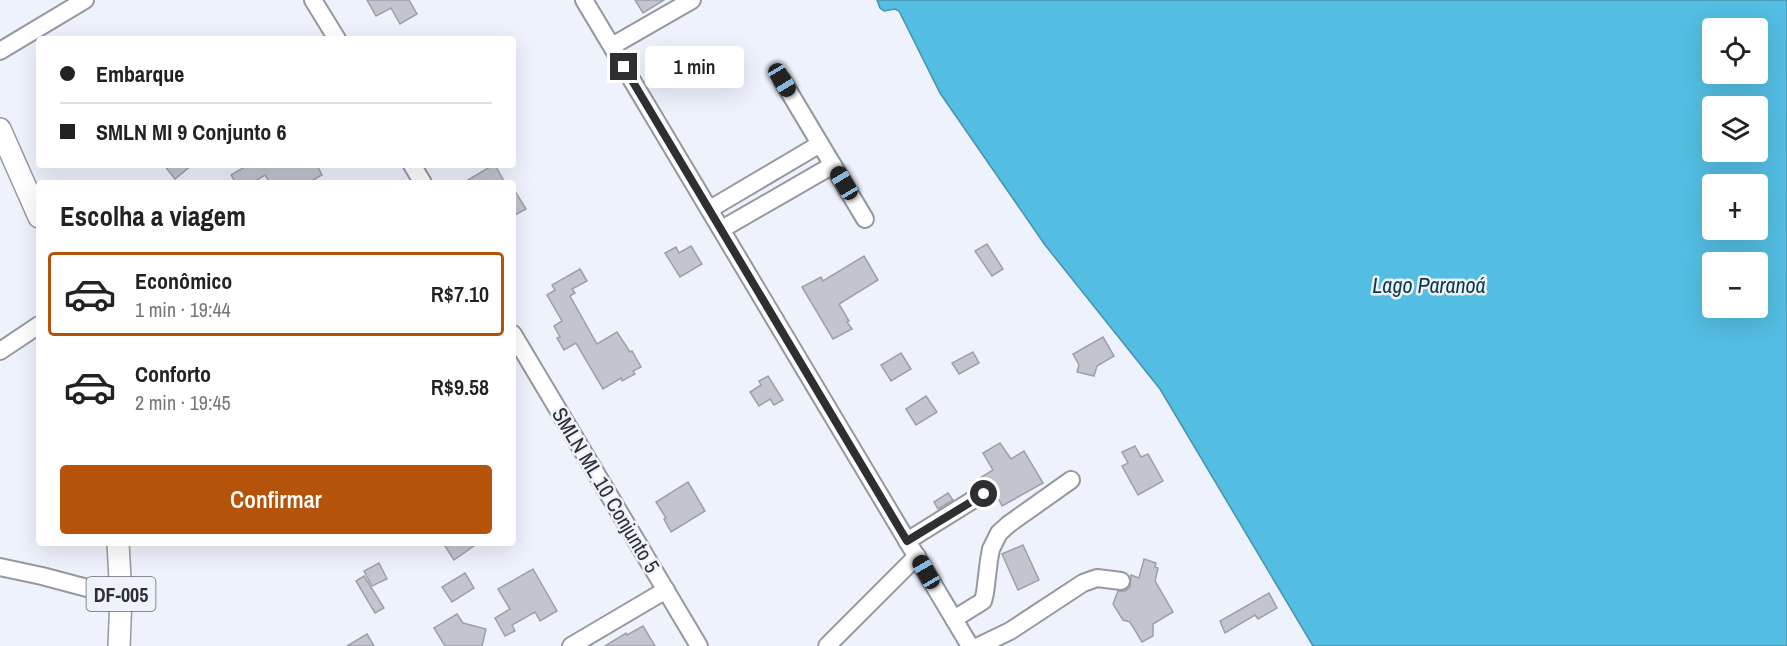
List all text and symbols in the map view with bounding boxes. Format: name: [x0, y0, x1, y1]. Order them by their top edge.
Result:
map controls: [1702, 18, 1768, 318]
button: locate: [1702, 18, 1768, 84]
callout: 1 min: [645, 46, 744, 88]
route end: [610, 53, 637, 80]
text: 1 min: [673, 53, 716, 80]
text: Embarque: [96, 59, 184, 89]
car: [765, 60, 799, 100]
button: layers: [1702, 96, 1768, 162]
text: SMLN MI 9 Conjunto 6: [96, 117, 286, 147]
car: [827, 163, 861, 203]
button: +: [1702, 174, 1768, 240]
text: Escolha a viagem: [60, 198, 246, 234]
button: −: [1702, 252, 1768, 318]
text: Econômico: [135, 266, 232, 296]
icon: car: [63, 267, 117, 321]
water label: Lago Paranoá: [1372, 270, 1486, 300]
text: R$7.10: [431, 279, 489, 309]
text: 1 min · 19:44: [135, 296, 231, 323]
text: Conforto: [135, 359, 211, 389]
icon: car: [63, 360, 117, 414]
text: R$9.58: [431, 372, 489, 402]
text: 2 min · 19:45: [135, 389, 231, 416]
street label: SMLN ML 10 Conjunto 5: [545, 402, 667, 578]
button: Confirmar: [60, 465, 492, 534]
route start: [970, 480, 997, 507]
car: [909, 552, 943, 592]
road number: DF-005: [86, 577, 156, 611]

